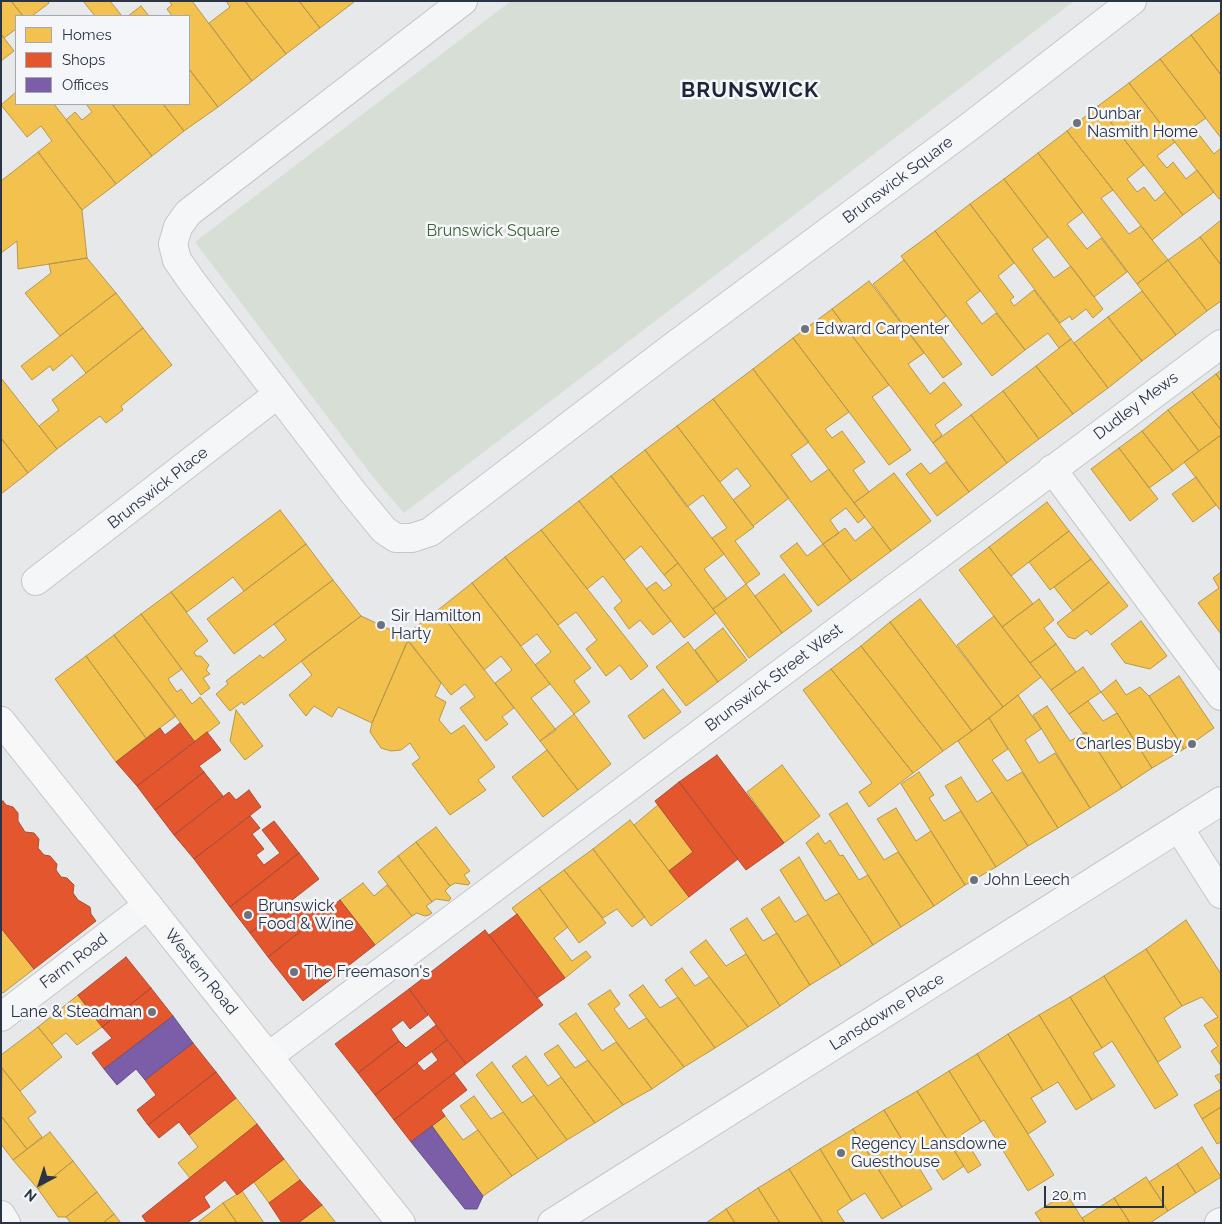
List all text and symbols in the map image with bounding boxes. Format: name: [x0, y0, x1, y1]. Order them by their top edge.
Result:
legend: [15, 15, 190, 105]
text: Homes: [62, 26, 112, 44]
text: Shops: [62, 51, 105, 69]
text: Offices: [62, 76, 109, 94]
district label: BRUNSWICK: [680, 78, 820, 104]
place label: Dunbar Nasmith Home: [1087, 104, 1198, 142]
marker: Dunbar Nasmith Home: [1071, 117, 1083, 129]
street label: Brunswick Square: [839, 132, 957, 228]
park label: Brunswick Square: [426, 221, 560, 241]
place label: Edward Carpenter: [815, 319, 949, 339]
marker: Edward Carpenter: [799, 323, 811, 335]
street label: Dudley Mews: [1090, 368, 1182, 444]
street label: Brunswick Place: [104, 443, 212, 533]
place label: Sir Hamilton Harty: [391, 606, 481, 644]
marker: Sir Hamilton Harty: [375, 619, 387, 631]
street label: Brunswick Street West: [701, 620, 847, 736]
place label: Charles Busby: [1076, 734, 1182, 754]
marker: Charles Busby: [1186, 738, 1198, 750]
place label: John Leech: [984, 870, 1070, 890]
marker: John Leech: [968, 874, 980, 886]
place label: Brunswick Food & Wine: [258, 896, 354, 934]
marker: Brunswick Food & Wine: [242, 909, 254, 921]
street label: Western Road: [161, 925, 241, 1019]
street label: Farm Road: [36, 929, 112, 993]
place label: The Freemason's: [304, 962, 430, 982]
marker: The Freemason's: [288, 966, 300, 978]
street label: Lansdowne Place: [826, 969, 948, 1055]
place label: Lane & Steadman: [11, 1002, 142, 1022]
marker: Lane & Steadman: [146, 1006, 158, 1018]
place label: Regency Lansdowne Guesthouse: [851, 1134, 1007, 1172]
marker: Regency Lansdowne Guesthouse: [835, 1147, 847, 1159]
north arrow: [15, 1159, 65, 1209]
scale bar: [1047, 1176, 1167, 1208]
text: N: [21, 1186, 40, 1205]
text: 20 m: [1052, 1186, 1087, 1204]

